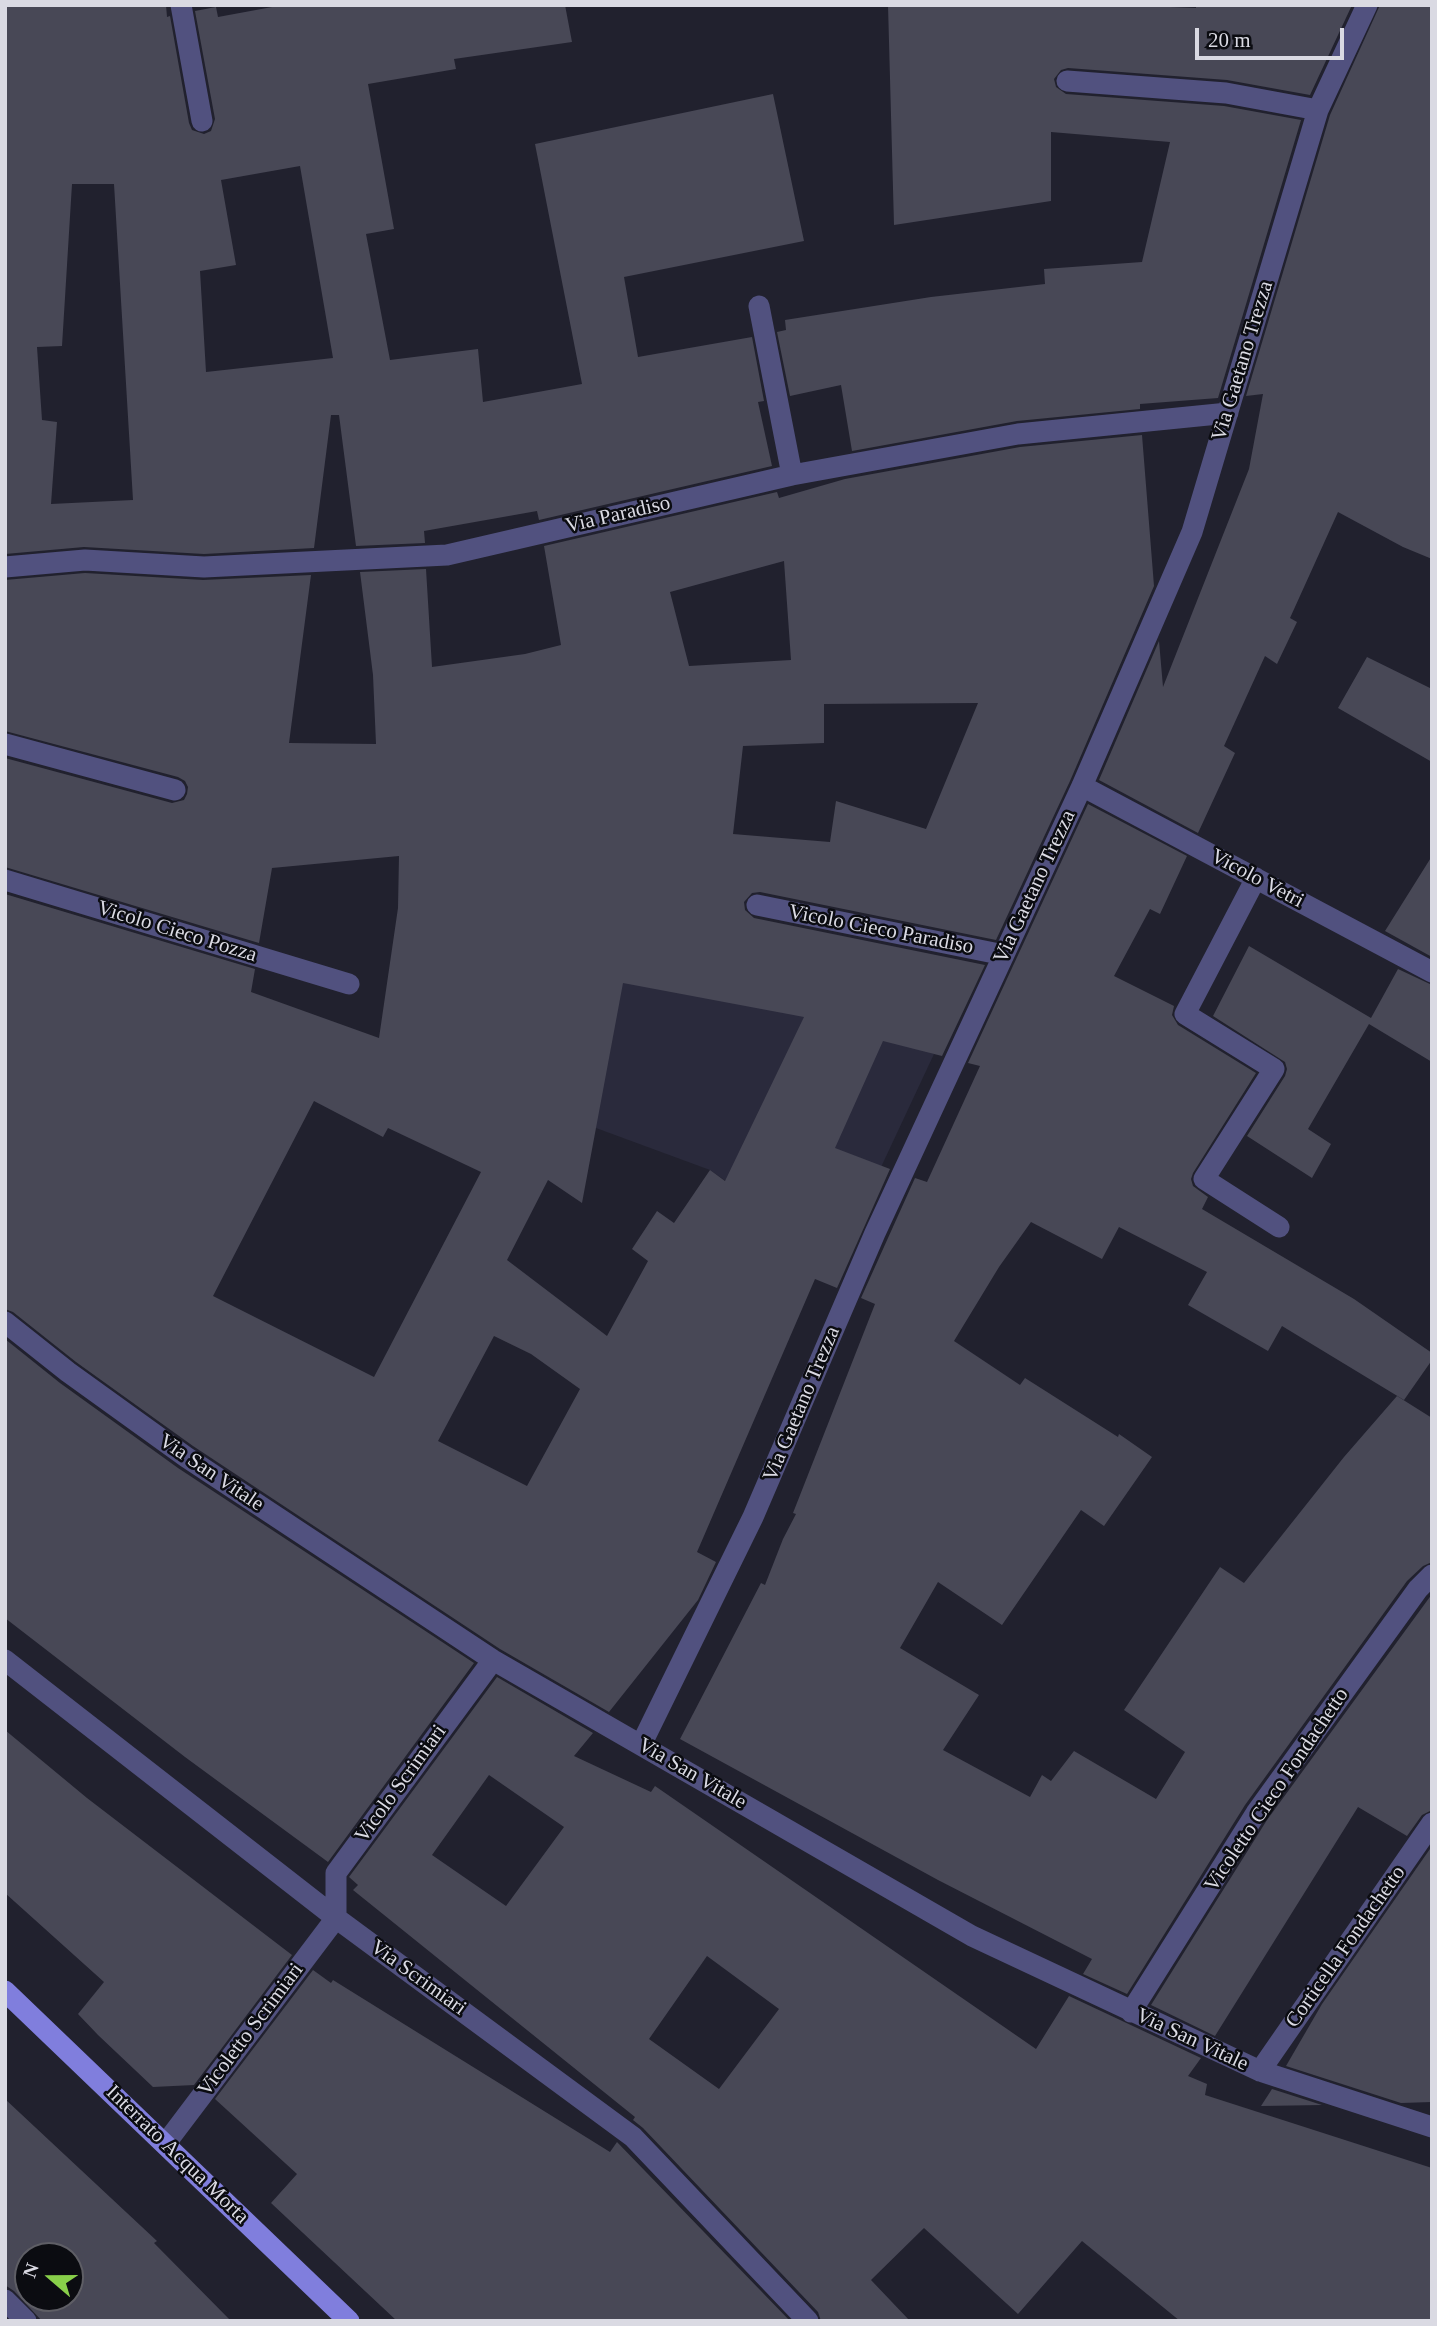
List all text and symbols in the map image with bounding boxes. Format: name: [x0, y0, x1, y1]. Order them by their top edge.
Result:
scale bar: [1199, 14, 1348, 58]
text: 20 m: [1208, 28, 1251, 52]
street label: Via Gaetano Trezza: [1207, 278, 1279, 444]
street label: Via Paradiso: [563, 491, 673, 539]
street label: Via Gaetano Trezza: [989, 807, 1081, 967]
street label: Vicolo Vetri: [1206, 844, 1308, 914]
street label: Vicolo Cieco Pozza: [94, 896, 260, 968]
street label: Vicolo Cieco Paradiso: [786, 900, 976, 960]
street label: Via Gaetano Trezza: [758, 1323, 846, 1485]
street label: Via San Vitale: [154, 1429, 268, 1517]
street label: Vicoletto Cieco Fondachetto: [1199, 1683, 1355, 1897]
street label: Vicolo Scrimiari: [350, 1720, 452, 1848]
street label: Via San Vitale: [633, 1733, 751, 1815]
street label: Corticella Fondachetto: [1281, 1861, 1411, 2033]
street label: Via Scrimiari: [365, 1935, 471, 2021]
street label: Vicoletto Scrimiari: [193, 1958, 309, 2102]
street label: Via San Vitale: [1132, 2003, 1252, 2077]
street label: Interrato Acqua Morta: [100, 2080, 254, 2230]
north arrow: [14, 2242, 84, 2312]
text: N: [18, 2260, 43, 2280]

